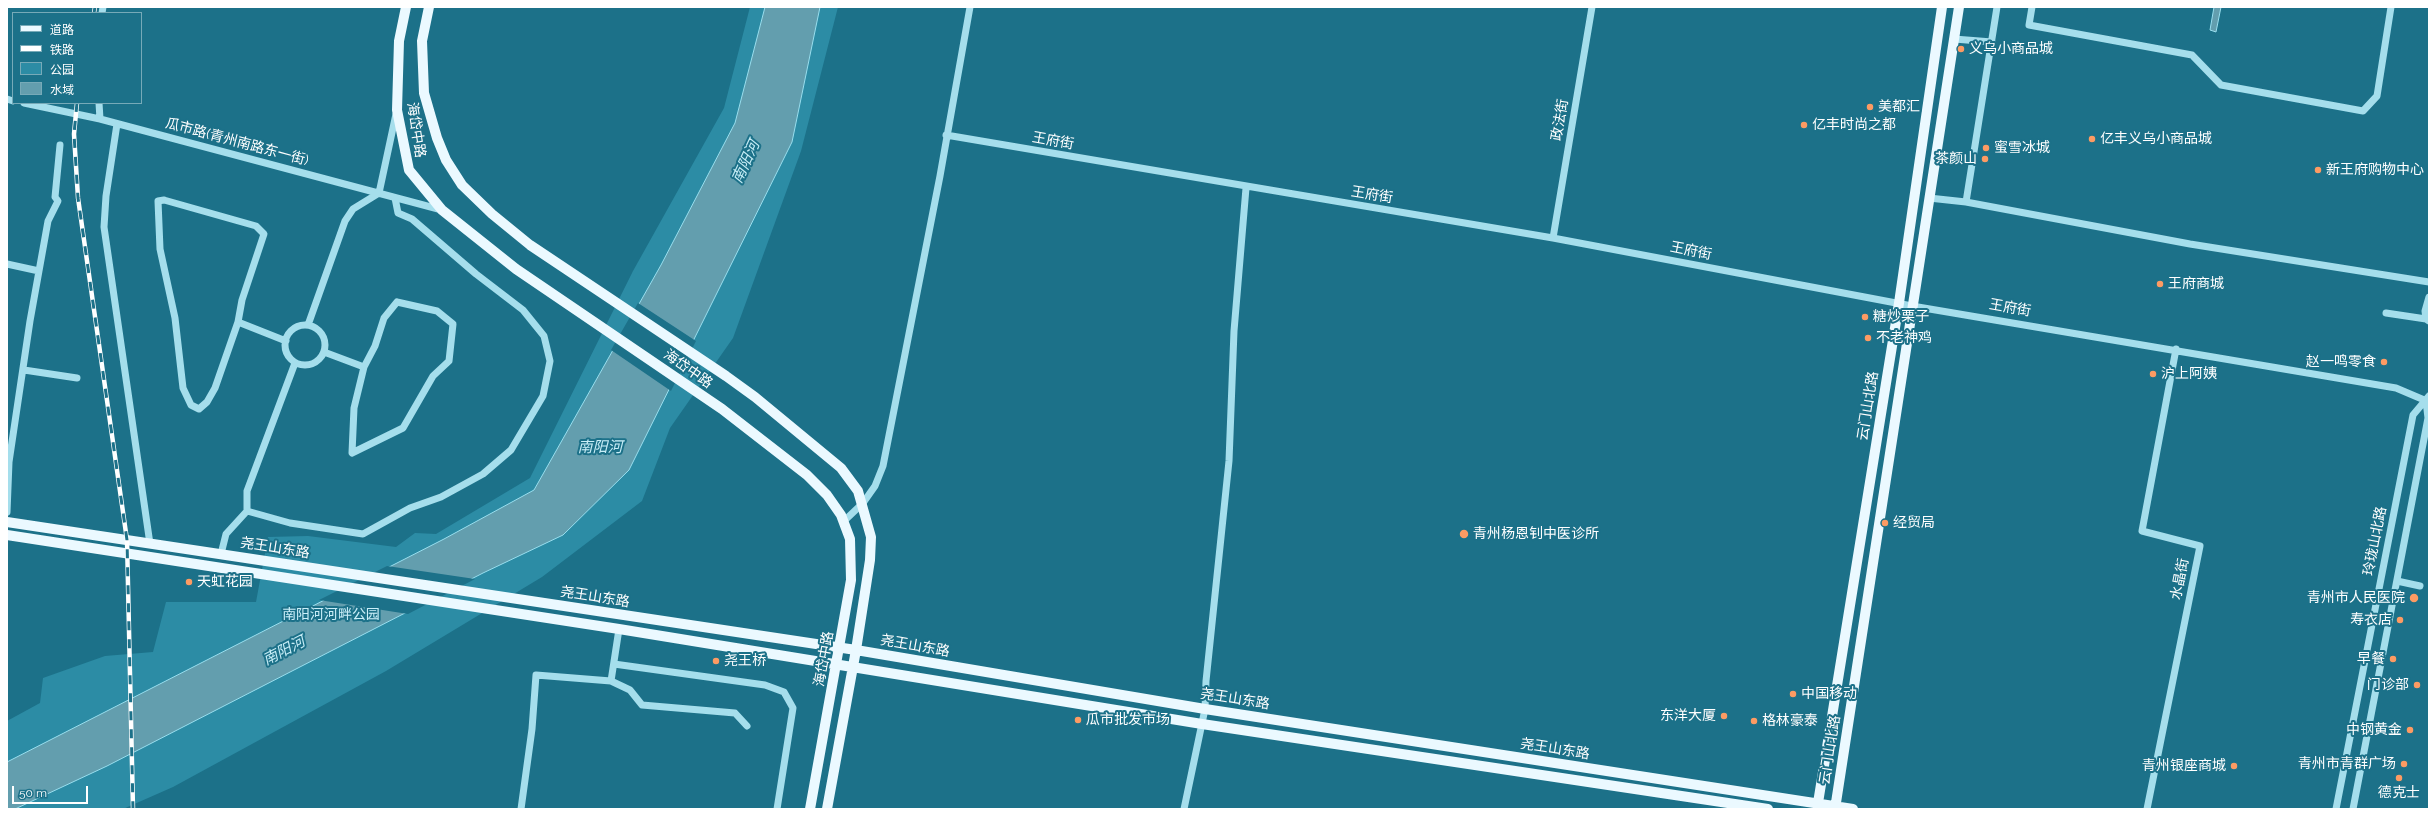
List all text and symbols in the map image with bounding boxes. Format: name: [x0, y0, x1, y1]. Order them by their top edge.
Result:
legend: [12, 12, 142, 104]
text: 道路: [50, 23, 74, 37]
place label: 义乌小商品城: [1969, 41, 2053, 57]
text: 铁路: [50, 43, 74, 57]
marker: 义乌小商品城: [1956, 44, 1966, 54]
text: 公园: [50, 63, 74, 77]
text: 水域: [50, 83, 74, 97]
street label: 政法街: [1548, 98, 1572, 142]
place label: 美都汇: [1878, 99, 1920, 115]
street label: 海岱中路: [403, 101, 429, 159]
marker: 美都汇: [1865, 102, 1875, 112]
street label: 瓜市路(青州南路东一街): [164, 115, 310, 169]
place label: 亿丰时尚之都: [1812, 117, 1896, 133]
marker: 亿丰时尚之都: [1799, 120, 1809, 130]
street label: 王府街: [1031, 129, 1075, 153]
place label: 亿丰义乌小商品城: [2100, 131, 2212, 147]
marker: 亿丰义乌小商品城: [2087, 134, 2097, 144]
water label: 南阳河: [728, 138, 764, 186]
place label: 蜜雪冰城: [1994, 140, 2050, 156]
marker: 蜜雪冰城: [1981, 143, 1991, 153]
place label: 茶颜山: [1935, 151, 1977, 167]
marker: 茶颜山: [1980, 154, 1990, 164]
place label: 新王府购物中心: [2326, 162, 2424, 178]
marker: 新王府购物中心: [2313, 165, 2323, 175]
street label: 王府街: [1350, 183, 1394, 207]
street label: 王府街: [1669, 239, 1713, 263]
place label: 王府商城: [2168, 276, 2224, 292]
marker: 王府商城: [2155, 279, 2165, 289]
street label: 王府街: [1988, 296, 2032, 320]
place label: 糖炒栗子: [1873, 309, 1929, 325]
marker: 糖炒栗子: [1860, 312, 1870, 322]
place label: 不老神鸡: [1876, 330, 1932, 346]
marker: 不老神鸡: [1863, 333, 1873, 343]
street label: 海岱中路: [660, 346, 716, 392]
place label: 赵一鸣零食: [2306, 354, 2376, 370]
marker: 赵一鸣零食: [2379, 357, 2389, 367]
place label: 沪上阿姨: [2161, 366, 2217, 382]
marker: 沪上阿姨: [2148, 369, 2158, 379]
street label: 云门山北路: [1854, 370, 1882, 442]
water label: 南阳河: [578, 438, 622, 456]
street label: 玲珑山北路: [2360, 505, 2390, 577]
place label: 经贸局: [1893, 515, 1935, 531]
marker: 经贸局: [1880, 518, 1890, 528]
place label: 青州杨恩钊中医诊所: [1473, 526, 1599, 542]
marker: 青州杨恩钊中医诊所: [1458, 528, 1470, 540]
street label: 尧王山东路: [239, 534, 311, 562]
street label: 水晶街: [2168, 557, 2192, 601]
place label: 天虹花园: [197, 574, 253, 590]
marker: 天虹花园: [184, 577, 194, 587]
street label: 尧王山东路: [559, 583, 631, 611]
place label: 青州市人民医院: [2307, 590, 2405, 606]
marker: 青州市人民医院: [2408, 592, 2420, 604]
park label: 南阳河河畔公园: [282, 607, 380, 623]
place label: 寿衣店: [2350, 612, 2392, 628]
marker: 寿衣店: [2395, 615, 2405, 625]
street label: 海岱中路: [811, 630, 837, 688]
street label: 尧王山东路: [879, 632, 951, 660]
water label: 南阳河: [260, 633, 308, 669]
place label: 早餐: [2357, 651, 2385, 667]
place label: 尧王桥: [724, 653, 766, 669]
marker: 早餐: [2388, 654, 2398, 664]
marker: 尧王桥: [711, 656, 721, 666]
place label: 门诊部: [2367, 677, 2409, 693]
marker: 门诊部: [2412, 680, 2422, 690]
street label: 尧王山东路: [1199, 685, 1271, 713]
place label: 中国移动: [1801, 686, 1857, 702]
marker: 中国移动: [1788, 689, 1798, 699]
place label: 东洋大厦: [1660, 708, 1716, 724]
marker: 东洋大厦: [1719, 711, 1729, 721]
place label: 瓜市批发市场: [1086, 712, 1170, 728]
place label: 格林豪泰: [1762, 713, 1818, 729]
street label: 云门山北路: [1816, 714, 1844, 786]
marker: 瓜市批发市场: [1073, 715, 1083, 725]
marker: 格林豪泰: [1749, 716, 1759, 726]
place label: 中钢黄金: [2346, 722, 2402, 738]
marker: 中钢黄金: [2405, 725, 2415, 735]
street label: 尧王山东路: [1519, 735, 1591, 763]
place label: 青州市青群广场: [2298, 756, 2396, 772]
place label: 青州银座商城: [2142, 758, 2226, 774]
marker: 青州市青群广场: [2399, 759, 2409, 769]
marker: 青州银座商城: [2229, 761, 2239, 771]
marker: 德克士: [2394, 773, 2404, 783]
scale bar: [14, 778, 90, 804]
place label: 德克士: [2378, 785, 2420, 801]
text: 50 m: [19, 786, 47, 800]

